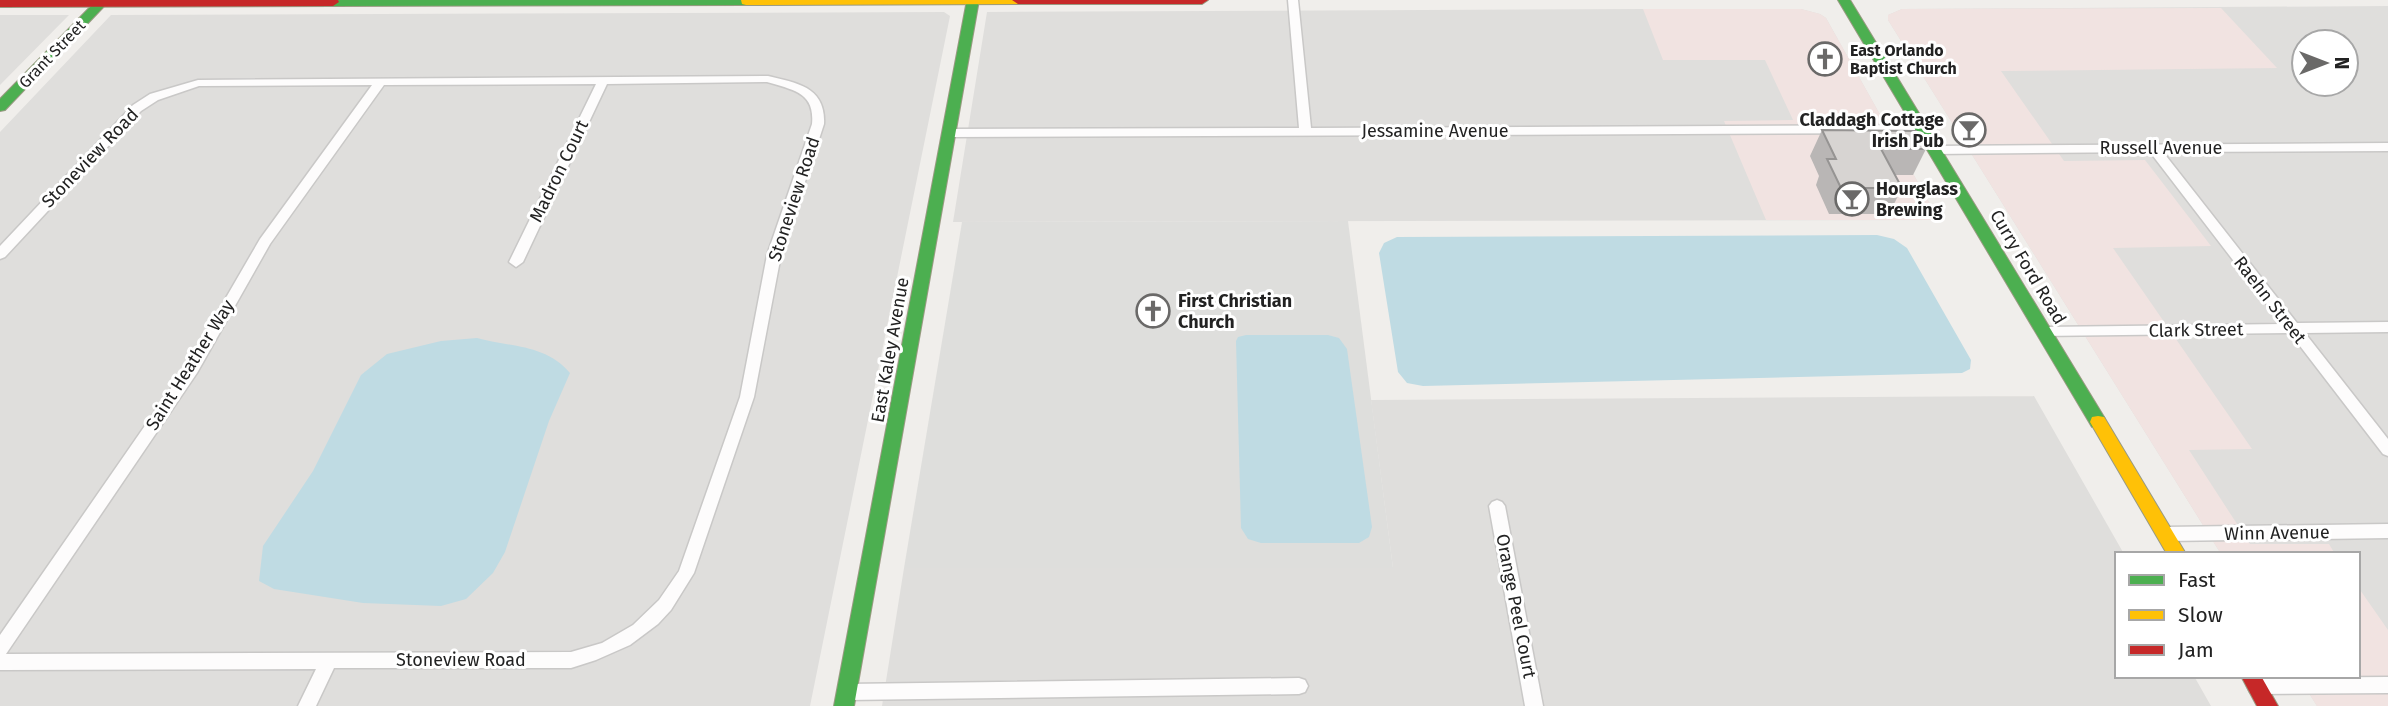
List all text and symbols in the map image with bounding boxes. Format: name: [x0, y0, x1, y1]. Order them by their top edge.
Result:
street label: Grant Street: [15, 16, 89, 92]
north arrow: [2290, 28, 2360, 98]
church icon: East Orlando Baptist Church: [1806, 40, 1844, 78]
place label: East Orlando Baptist Church: [1850, 41, 1957, 78]
text: N: [2330, 57, 2353, 69]
street label: Stoneview Road: [37, 104, 143, 212]
place label: Claddagh Cottage Irish Pub: [1800, 109, 1944, 152]
bar icon: Claddagh Cottage Irish Pub: [1950, 111, 1988, 149]
street label: Madron Court: [525, 116, 593, 226]
street label: Jessamine Avenue: [1362, 120, 1508, 142]
street label: Stoneview Road: [763, 134, 825, 264]
street label: Russell Avenue: [2100, 137, 2222, 159]
place label: Hourglass Brewing: [1876, 178, 1958, 221]
bar icon: Hourglass Brewing: [1833, 180, 1871, 218]
street label: Curry Ford Road: [1985, 206, 2071, 328]
street label: Raehn Street: [2229, 252, 2311, 349]
street label: East Kaley Avenue: [866, 276, 914, 424]
place label: First Christian Church: [1178, 290, 1292, 333]
church icon: First Christian Church: [1134, 292, 1172, 330]
street label: Saint Heather Way: [141, 296, 239, 434]
street label: Clark Street: [2148, 318, 2244, 342]
street label: Winn Avenue: [2224, 521, 2330, 545]
street label: Orange Peel Court: [1491, 532, 1541, 680]
legend: [2115, 552, 2360, 678]
text: Fast: [2178, 567, 2216, 593]
text: Slow: [2178, 602, 2223, 628]
text: Jam: [2178, 637, 2214, 663]
street label: Stoneview Road: [396, 649, 526, 671]

